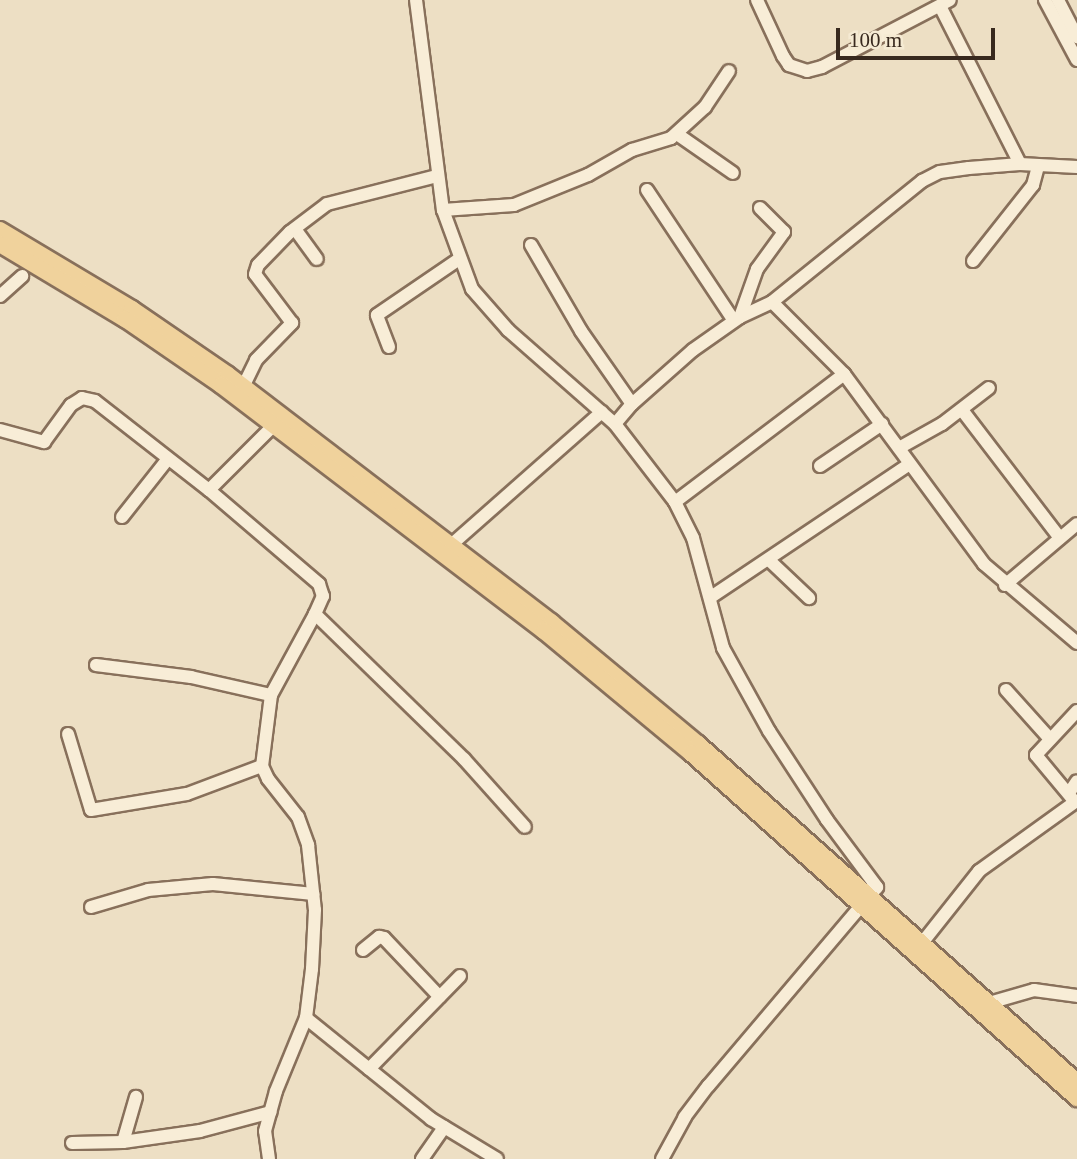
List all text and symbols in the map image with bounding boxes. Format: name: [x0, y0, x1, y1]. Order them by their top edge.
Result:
scale bar: [839, 14, 998, 58]
text: 100 m: [849, 28, 902, 52]

